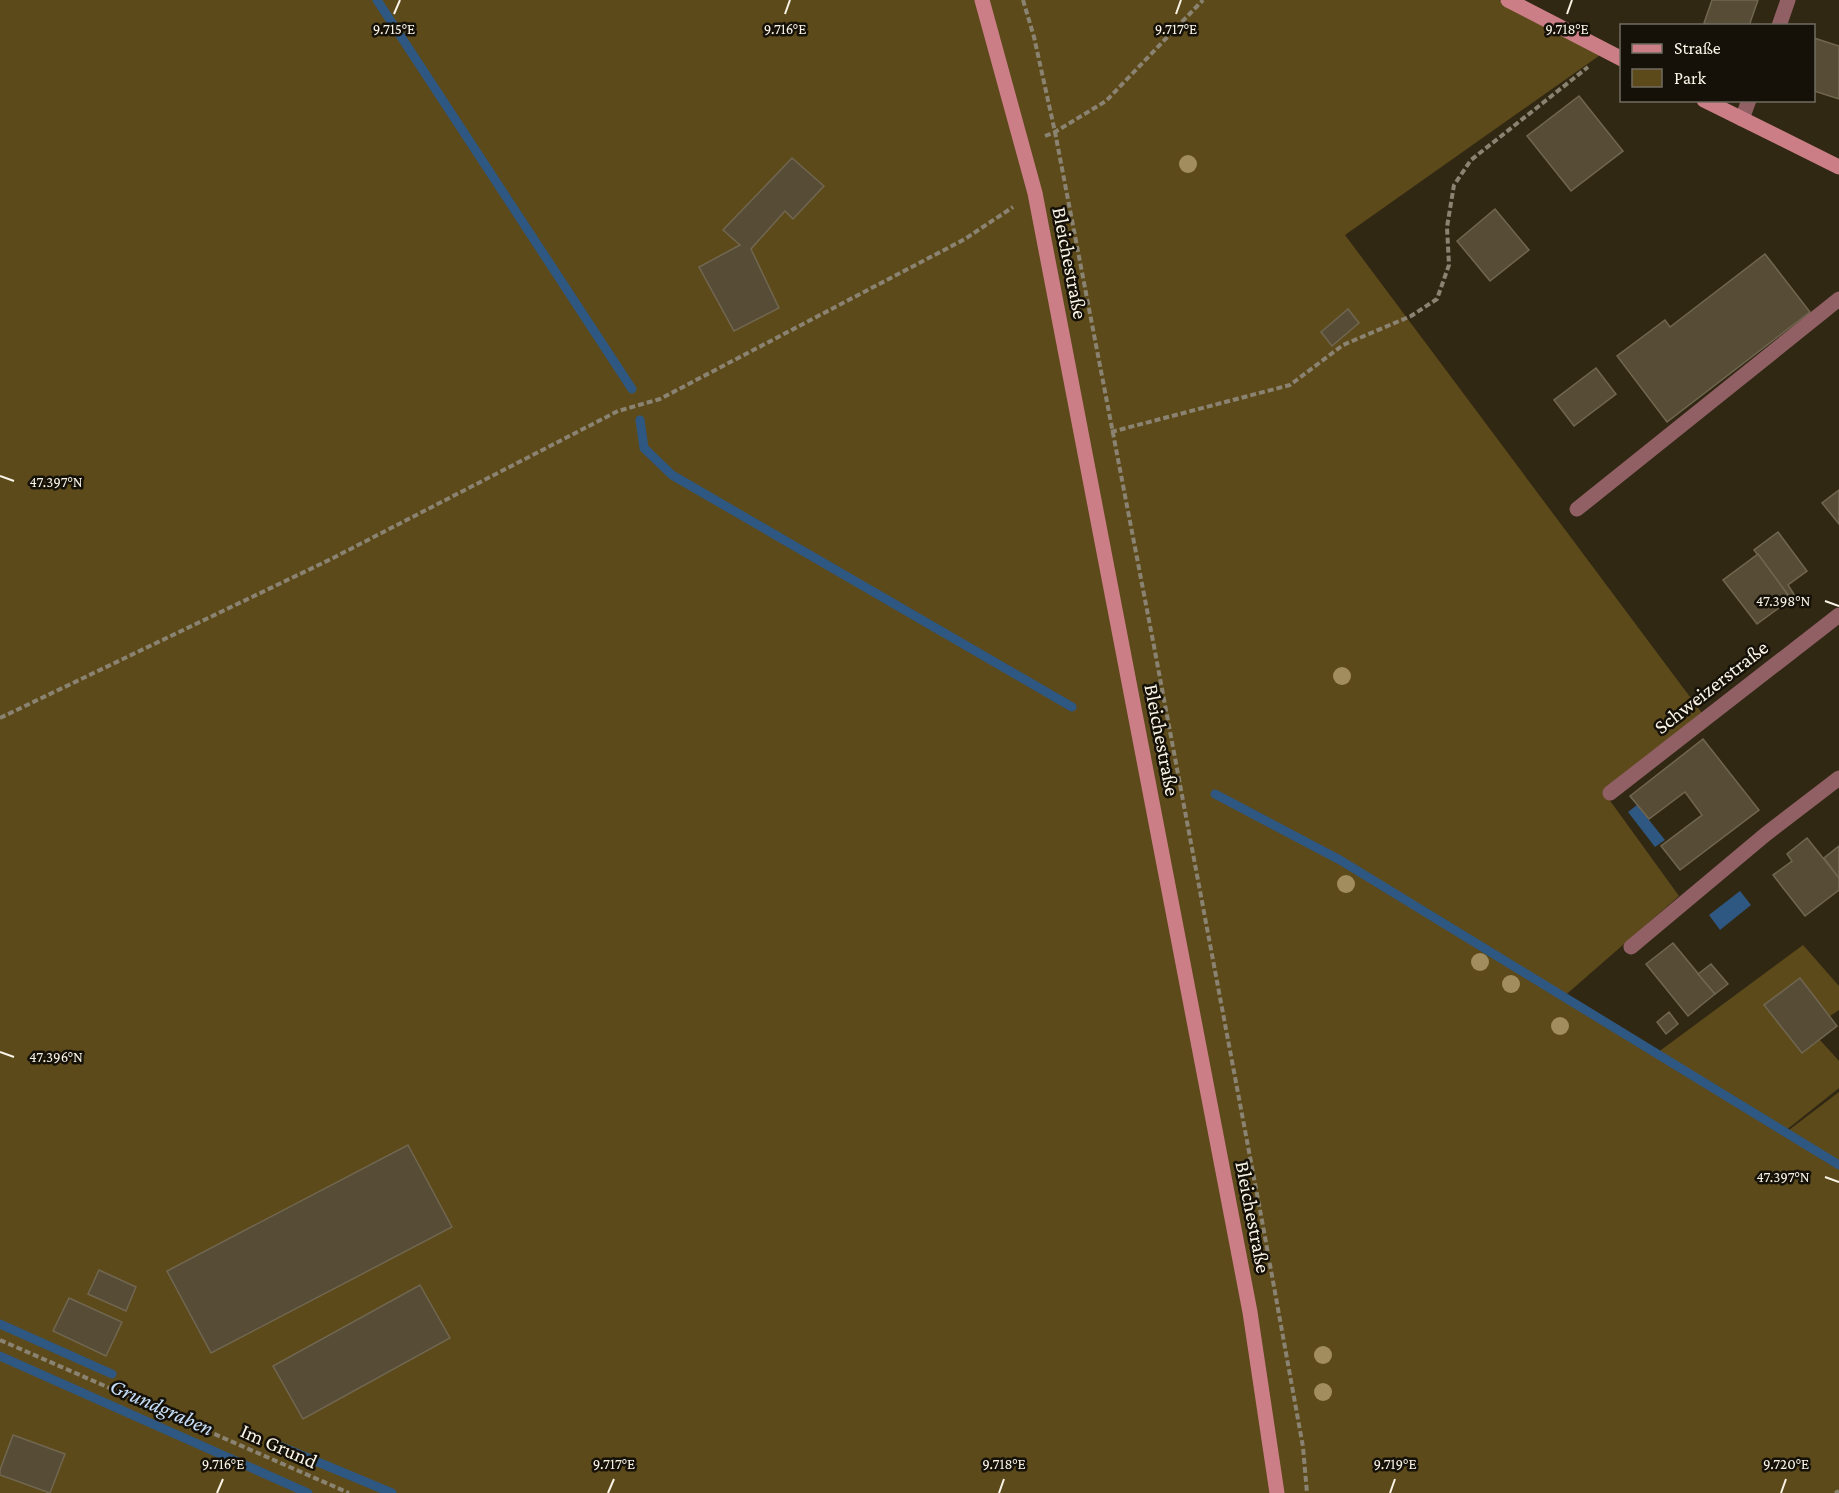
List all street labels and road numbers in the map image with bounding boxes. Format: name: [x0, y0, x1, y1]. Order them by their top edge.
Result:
street label: Bleichestraße: [1047, 205, 1093, 321]
street label: Schweizerstraße: [1649, 635, 1773, 739]
street label: Bleichestraße: [1139, 682, 1185, 798]
street label: Bleichestraße: [1230, 1159, 1276, 1275]
street label: Im Grund: [237, 1418, 321, 1474]

